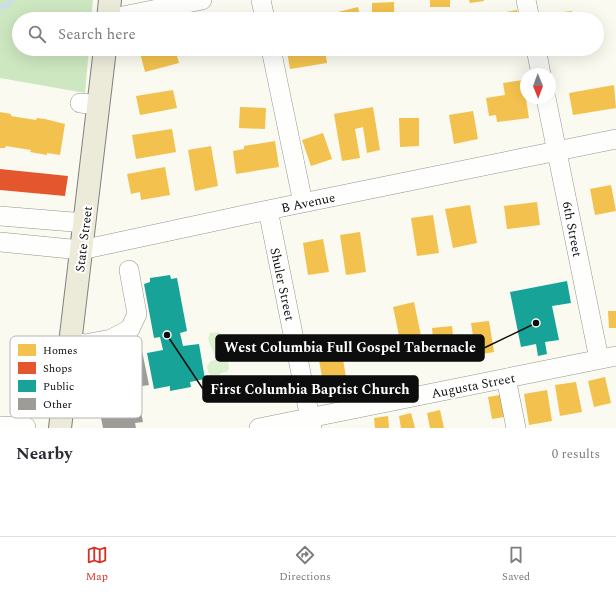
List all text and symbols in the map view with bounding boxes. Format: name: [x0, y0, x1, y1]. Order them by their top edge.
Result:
search box: [12, 12, 604, 56]
icon: search: [26, 23, 48, 45]
text: Search here: [58, 23, 136, 46]
north arrow: [520, 68, 556, 104]
street label: B Avenue: [279, 188, 337, 218]
street label: 6th Street: [557, 200, 587, 259]
street label: State Street: [70, 205, 98, 273]
street label: Shuler Street: [265, 246, 300, 323]
callout: West Columbia Full Gospel Tabernacle: [216, 335, 484, 361]
legend: [10, 336, 142, 418]
text: West Columbia Full Gospel Tabernacle: [224, 337, 476, 358]
text: Homes: [43, 342, 77, 359]
text: Shops: [43, 360, 72, 377]
street label: Augusta Street: [430, 368, 517, 404]
callout: First Columbia Baptist Church: [203, 376, 418, 402]
text: Public: [43, 378, 74, 395]
text: First Columbia Baptist Church: [210, 379, 410, 400]
text: Other: [43, 396, 72, 413]
text: Nearby: [16, 441, 72, 467]
text: 0 results: [552, 444, 600, 464]
tab: Map: [86, 544, 108, 585]
tab: Directions: [279, 544, 331, 585]
tab: Saved: [502, 544, 530, 585]

